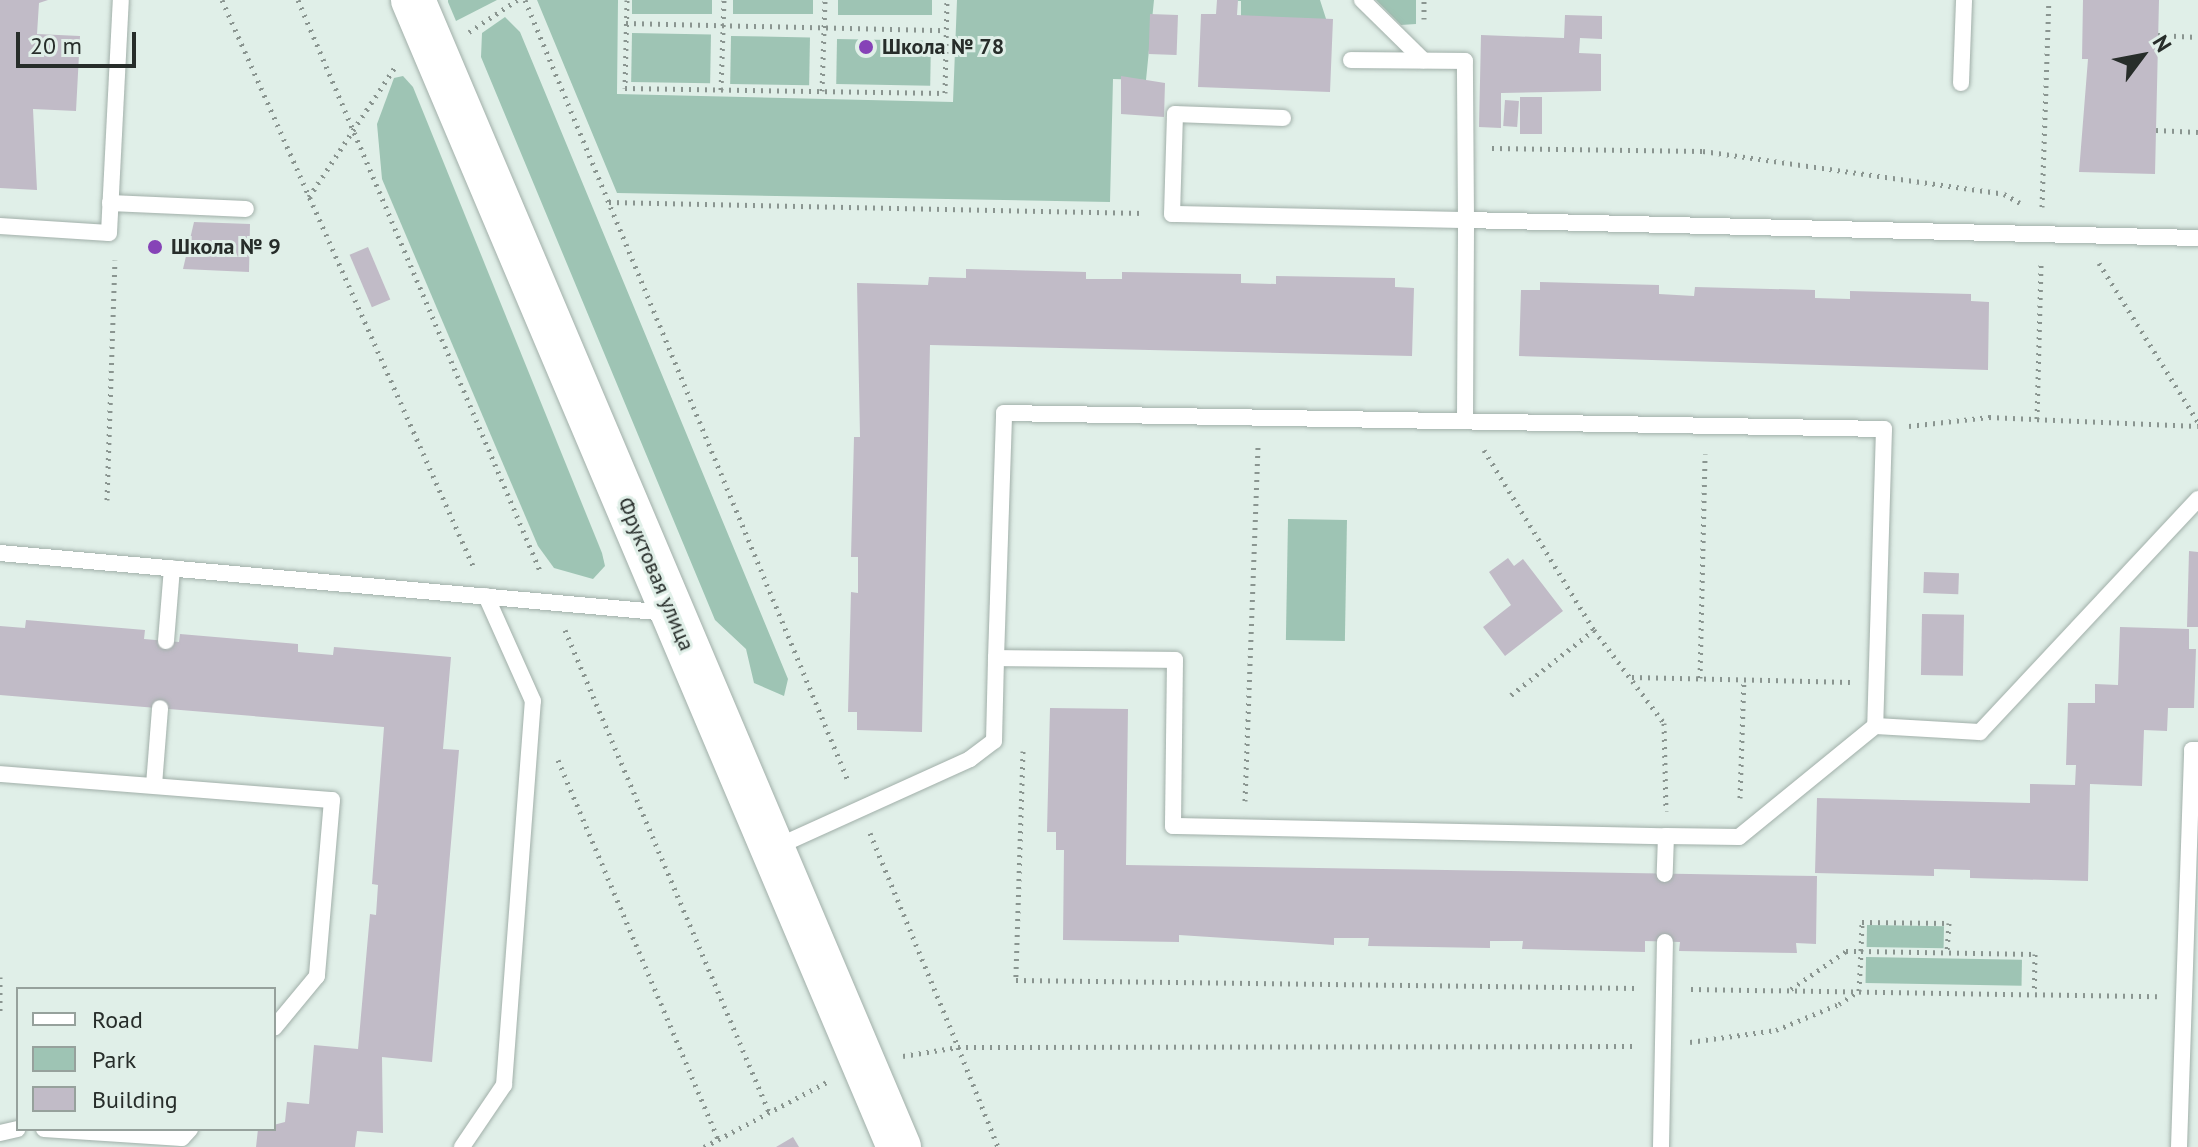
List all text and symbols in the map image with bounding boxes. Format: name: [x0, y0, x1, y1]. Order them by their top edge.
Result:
scale bar: [20, 16, 140, 66]
north arrow: [2102, 16, 2182, 96]
text: 20 m: [30, 30, 82, 61]
text: N: [2147, 30, 2178, 57]
place label: Школа № 78: [882, 34, 1004, 60]
marker: Школа № 78: [857, 38, 875, 56]
place label: Школа № 9: [171, 234, 281, 260]
marker: Школа № 9: [146, 238, 164, 256]
street label: Фруктовая улица: [612, 493, 700, 655]
legend: [16, 987, 276, 1131]
text: Road: [92, 1004, 143, 1035]
text: Park: [92, 1044, 136, 1075]
text: Building: [92, 1084, 178, 1115]

